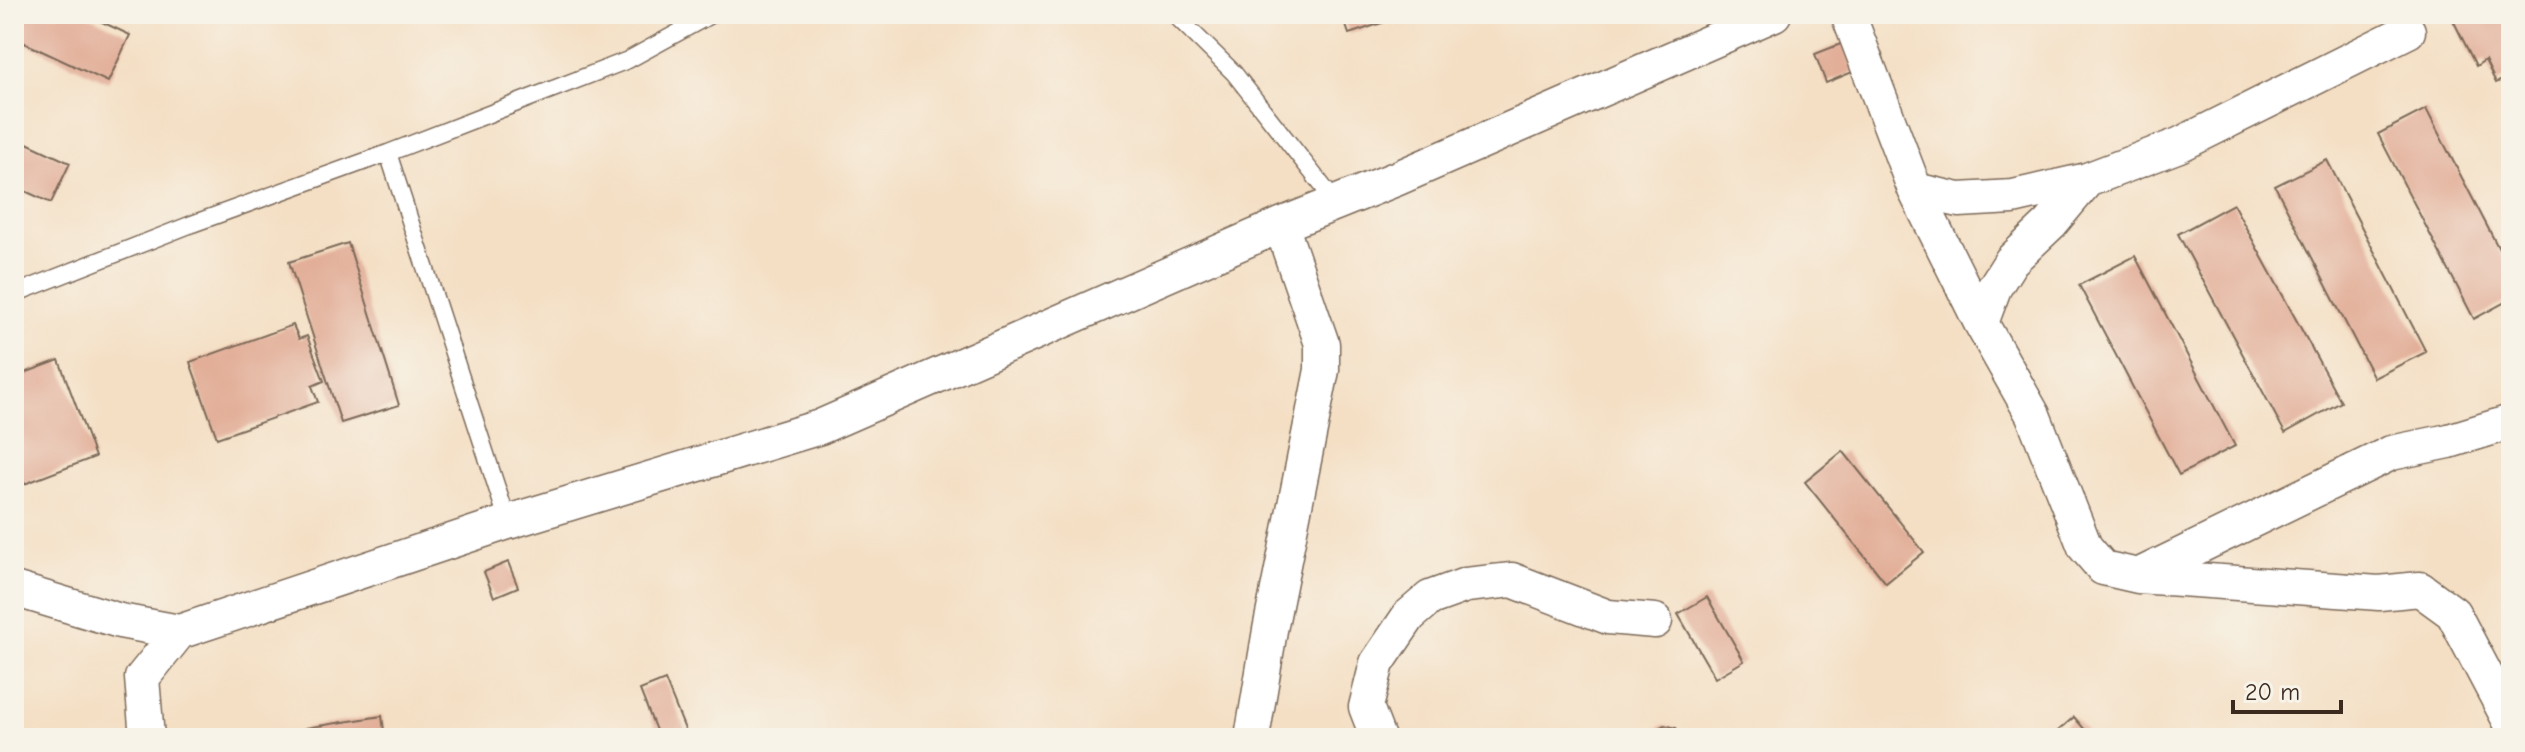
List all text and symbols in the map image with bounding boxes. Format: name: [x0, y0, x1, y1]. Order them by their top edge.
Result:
scale bar: [2233, 664, 2341, 714]
text: 20 m: [2245, 678, 2300, 706]

